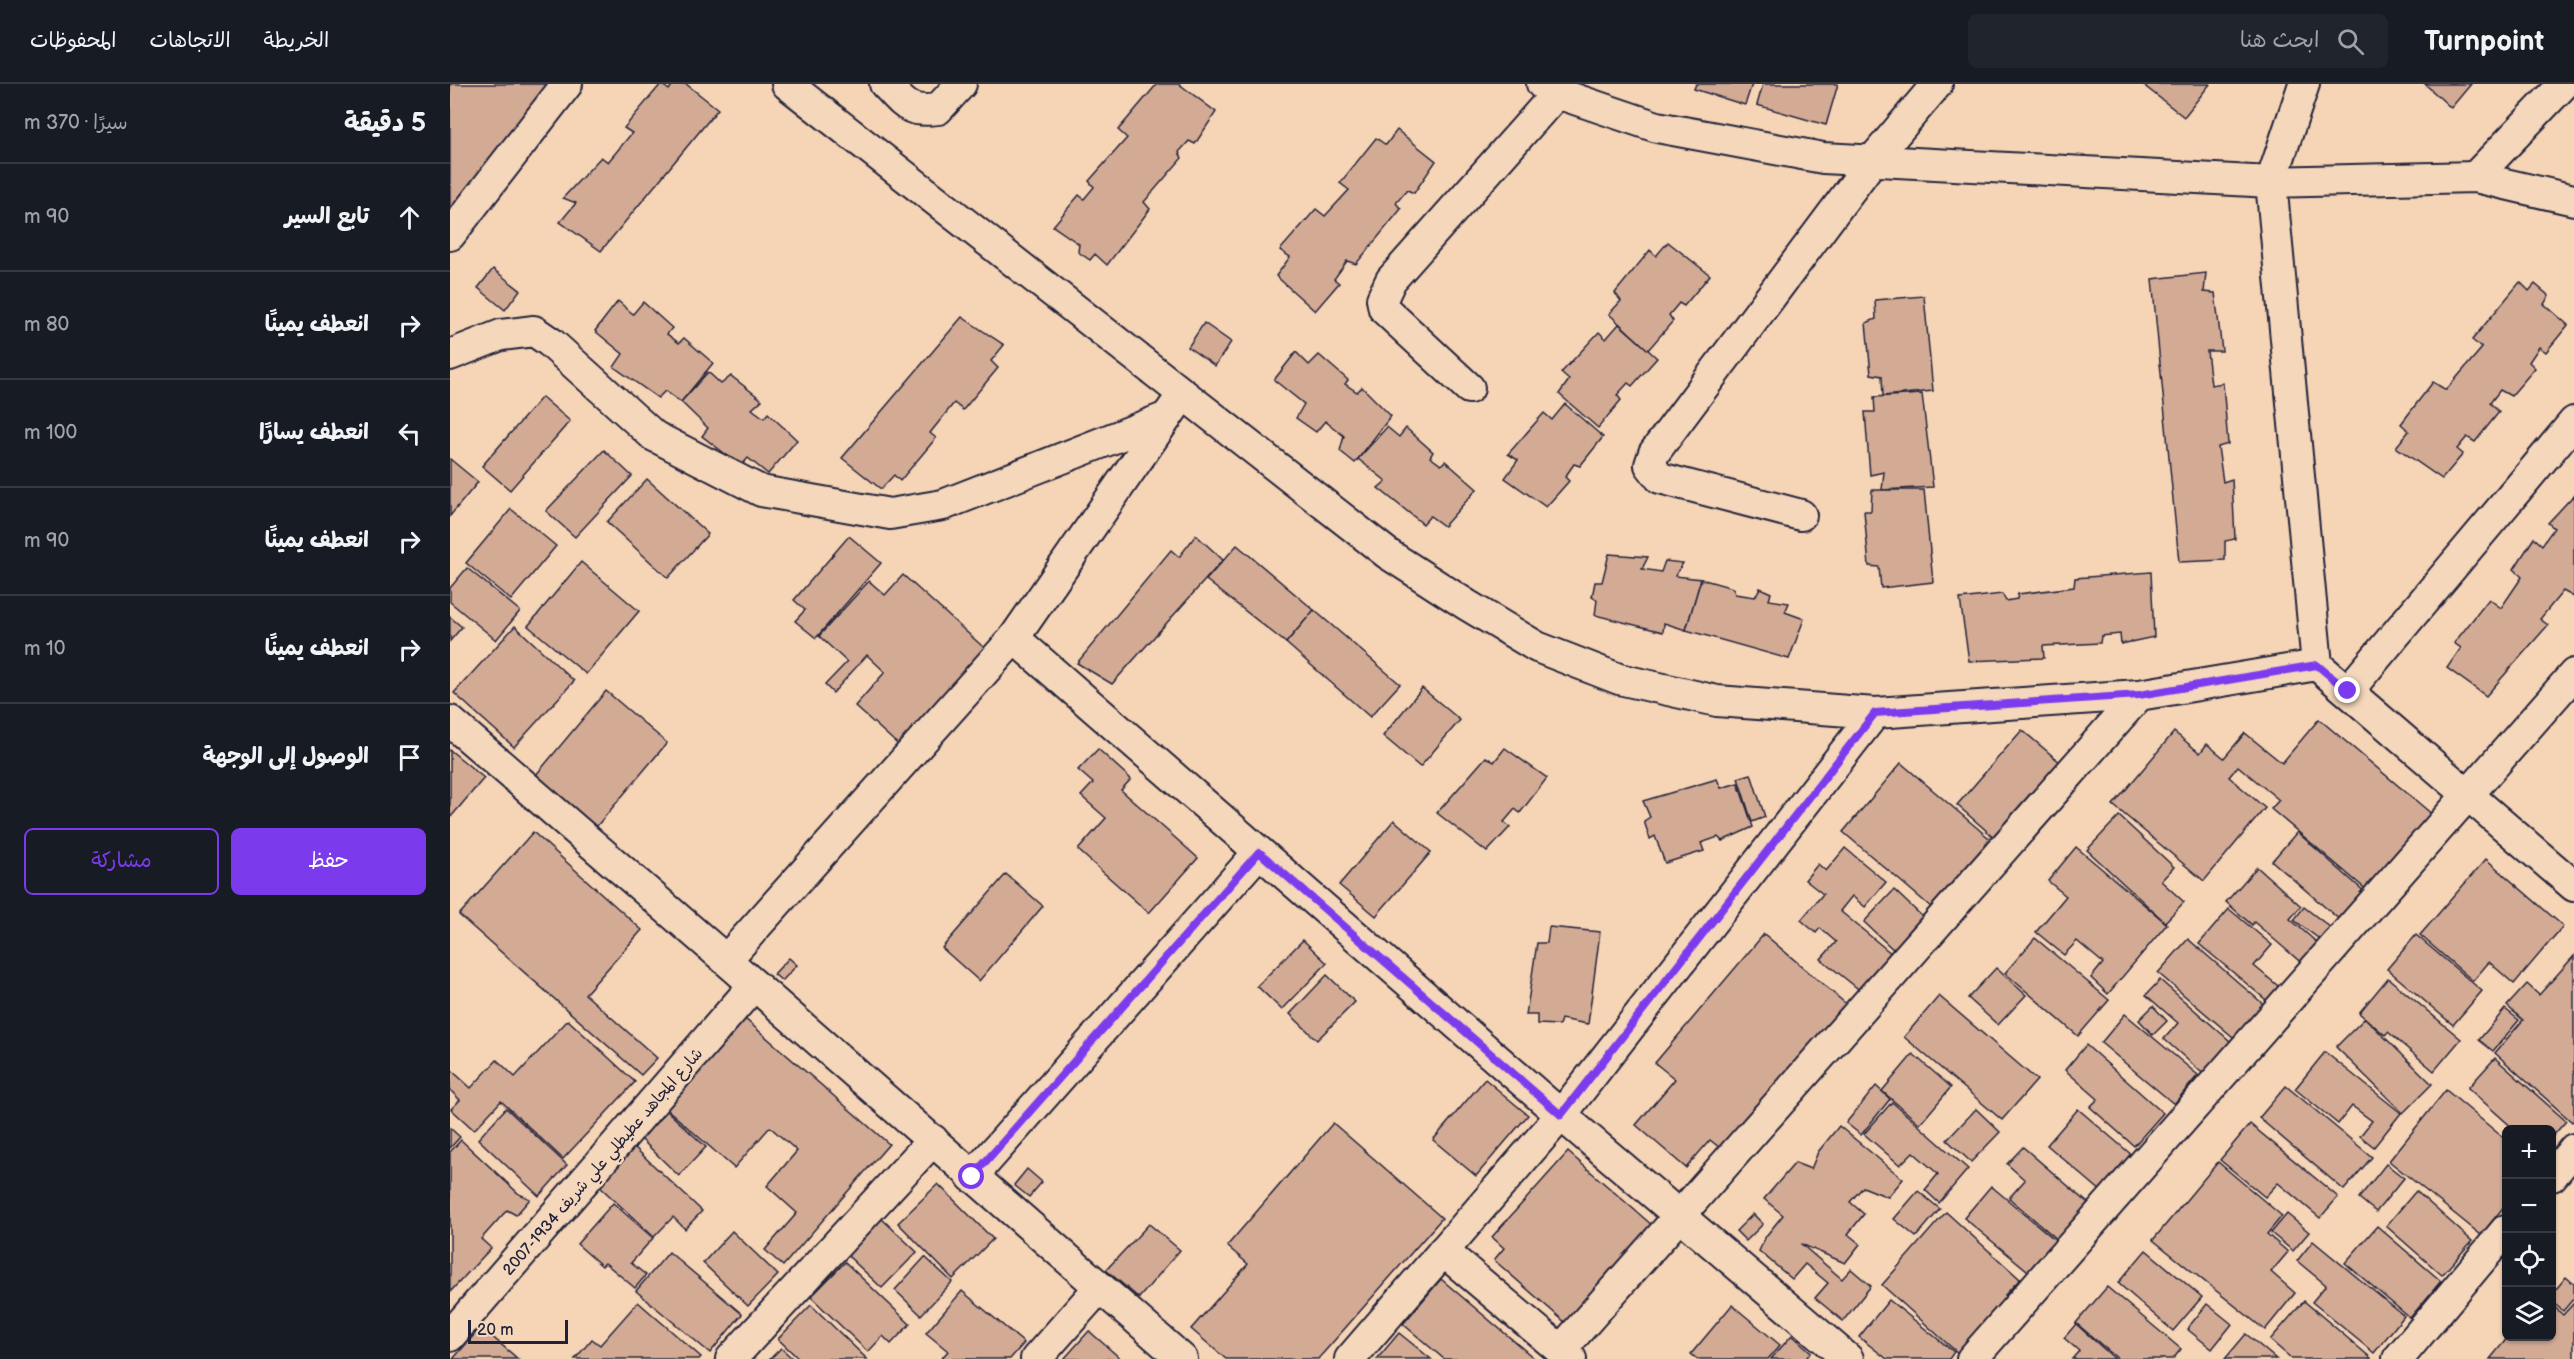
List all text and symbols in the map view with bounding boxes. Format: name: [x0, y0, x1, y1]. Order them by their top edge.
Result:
search box: [1968, 14, 2388, 68]
icon: search: [2334, 25, 2367, 58]
text: Turnpoint: [2424, 25, 2544, 58]
text: ابحث هنا: [2240, 27, 2319, 54]
text: المحفوظات: [30, 28, 116, 53]
text: الاتجاهات: [149, 28, 231, 53]
text: الخريطة: [264, 28, 329, 53]
text: 5 دقيقة: [344, 108, 426, 139]
text: سيرًا · 370 m: [24, 111, 128, 135]
icon: ahead: [393, 201, 426, 234]
text: تابع السير: [285, 203, 369, 230]
text: 90 m: [24, 205, 69, 229]
icon: right: [393, 309, 426, 342]
text: انعطف يمينًا: [265, 311, 369, 338]
text: 80 m: [24, 313, 69, 337]
icon: left: [393, 417, 426, 450]
text: انعطف يسارًا: [259, 419, 369, 446]
text: 100 m: [24, 421, 77, 445]
icon: right: [393, 525, 426, 558]
text: انعطف يمينًا: [265, 527, 369, 554]
text: 90 m: [24, 529, 69, 553]
icon: right: [393, 633, 426, 666]
text: انعطف يمينًا: [265, 635, 369, 662]
text: 10 m: [24, 637, 65, 661]
route end: [2334, 677, 2360, 703]
icon: arrive: [393, 741, 426, 774]
text: الوصول إلى الوجهة: [202, 743, 369, 770]
button: مشاركة: [24, 828, 219, 895]
button: حفظ: [231, 828, 426, 895]
street label: شارع المجاهد عطيطلي علي شريف 1934-2007: [499, 1044, 710, 1282]
map controls: [2502, 1125, 2556, 1341]
button: +: [2502, 1125, 2556, 1179]
route start: [958, 1163, 984, 1189]
button: −: [2502, 1179, 2556, 1233]
button: locate: [2502, 1233, 2556, 1287]
button: layers: [2502, 1287, 2556, 1341]
scale bar: [468, 1317, 568, 1344]
text: 20 m: [477, 1321, 513, 1340]

